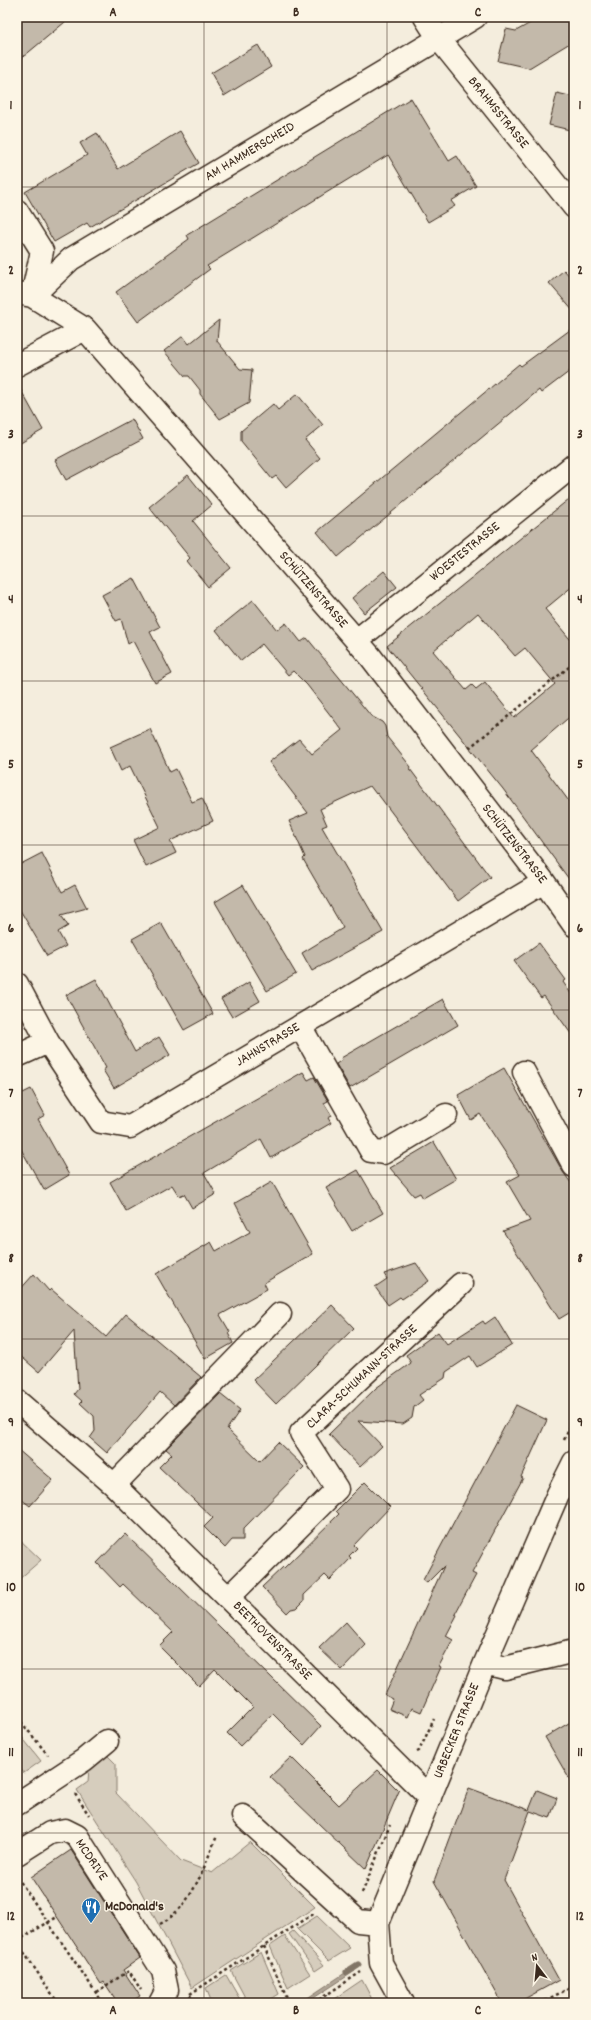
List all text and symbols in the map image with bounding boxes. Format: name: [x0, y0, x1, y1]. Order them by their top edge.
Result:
text: A: [109, 4, 117, 23]
text: B: [293, 4, 299, 23]
text: C: [475, 4, 482, 23]
street label: BRAHMSSTRASSE: [463, 73, 534, 154]
text: 1: [10, 97, 13, 116]
text: 1: [579, 97, 582, 116]
street label: AM HAMMERSCHEID: [201, 117, 299, 187]
text: 2: [8, 262, 14, 281]
text: 2: [577, 262, 583, 281]
text: 3: [8, 426, 14, 445]
text: 3: [577, 426, 583, 445]
street label: WOESTESTRASSE: [425, 517, 505, 587]
street label: SCHÜTZENSTRASSE: [274, 547, 353, 633]
text: 4: [8, 591, 14, 610]
text: 4: [577, 591, 583, 610]
text: 5: [8, 756, 14, 775]
text: 5: [577, 756, 583, 775]
street label: SCHÜTZENSTRASSE: [476, 800, 552, 889]
text: 6: [8, 920, 15, 939]
text: 6: [577, 920, 584, 939]
street label: JAHNSTRASSE: [232, 1018, 304, 1072]
text: 7: [9, 1085, 14, 1104]
text: 7: [578, 1085, 583, 1104]
text: 8: [8, 1250, 14, 1269]
text: 8: [577, 1250, 583, 1269]
street label: CLARA-SCHUMANN-STRASSE: [302, 1319, 423, 1434]
text: 9: [8, 1414, 14, 1433]
text: 9: [577, 1414, 583, 1433]
text: 10: [6, 1579, 16, 1598]
text: 10: [575, 1579, 585, 1598]
street label: BEETHOVENSTRASSE: [228, 1597, 317, 1686]
street label: URBECKER STRASSE: [429, 1680, 485, 1782]
text: 11: [8, 1744, 14, 1763]
text: 11: [577, 1744, 583, 1763]
street label: MCDRIVE: [70, 1835, 113, 1885]
restaurant icon: McDonald's: [80, 1896, 102, 1924]
place label: McDonald's: [105, 1897, 164, 1917]
text: 12: [7, 1908, 16, 1927]
text: 12: [576, 1908, 585, 1927]
north arrow: [517, 1946, 557, 1986]
text: N: [530, 1950, 540, 1967]
text: A: [109, 2002, 117, 2020]
text: B: [293, 2002, 299, 2020]
text: C: [475, 2002, 482, 2020]

